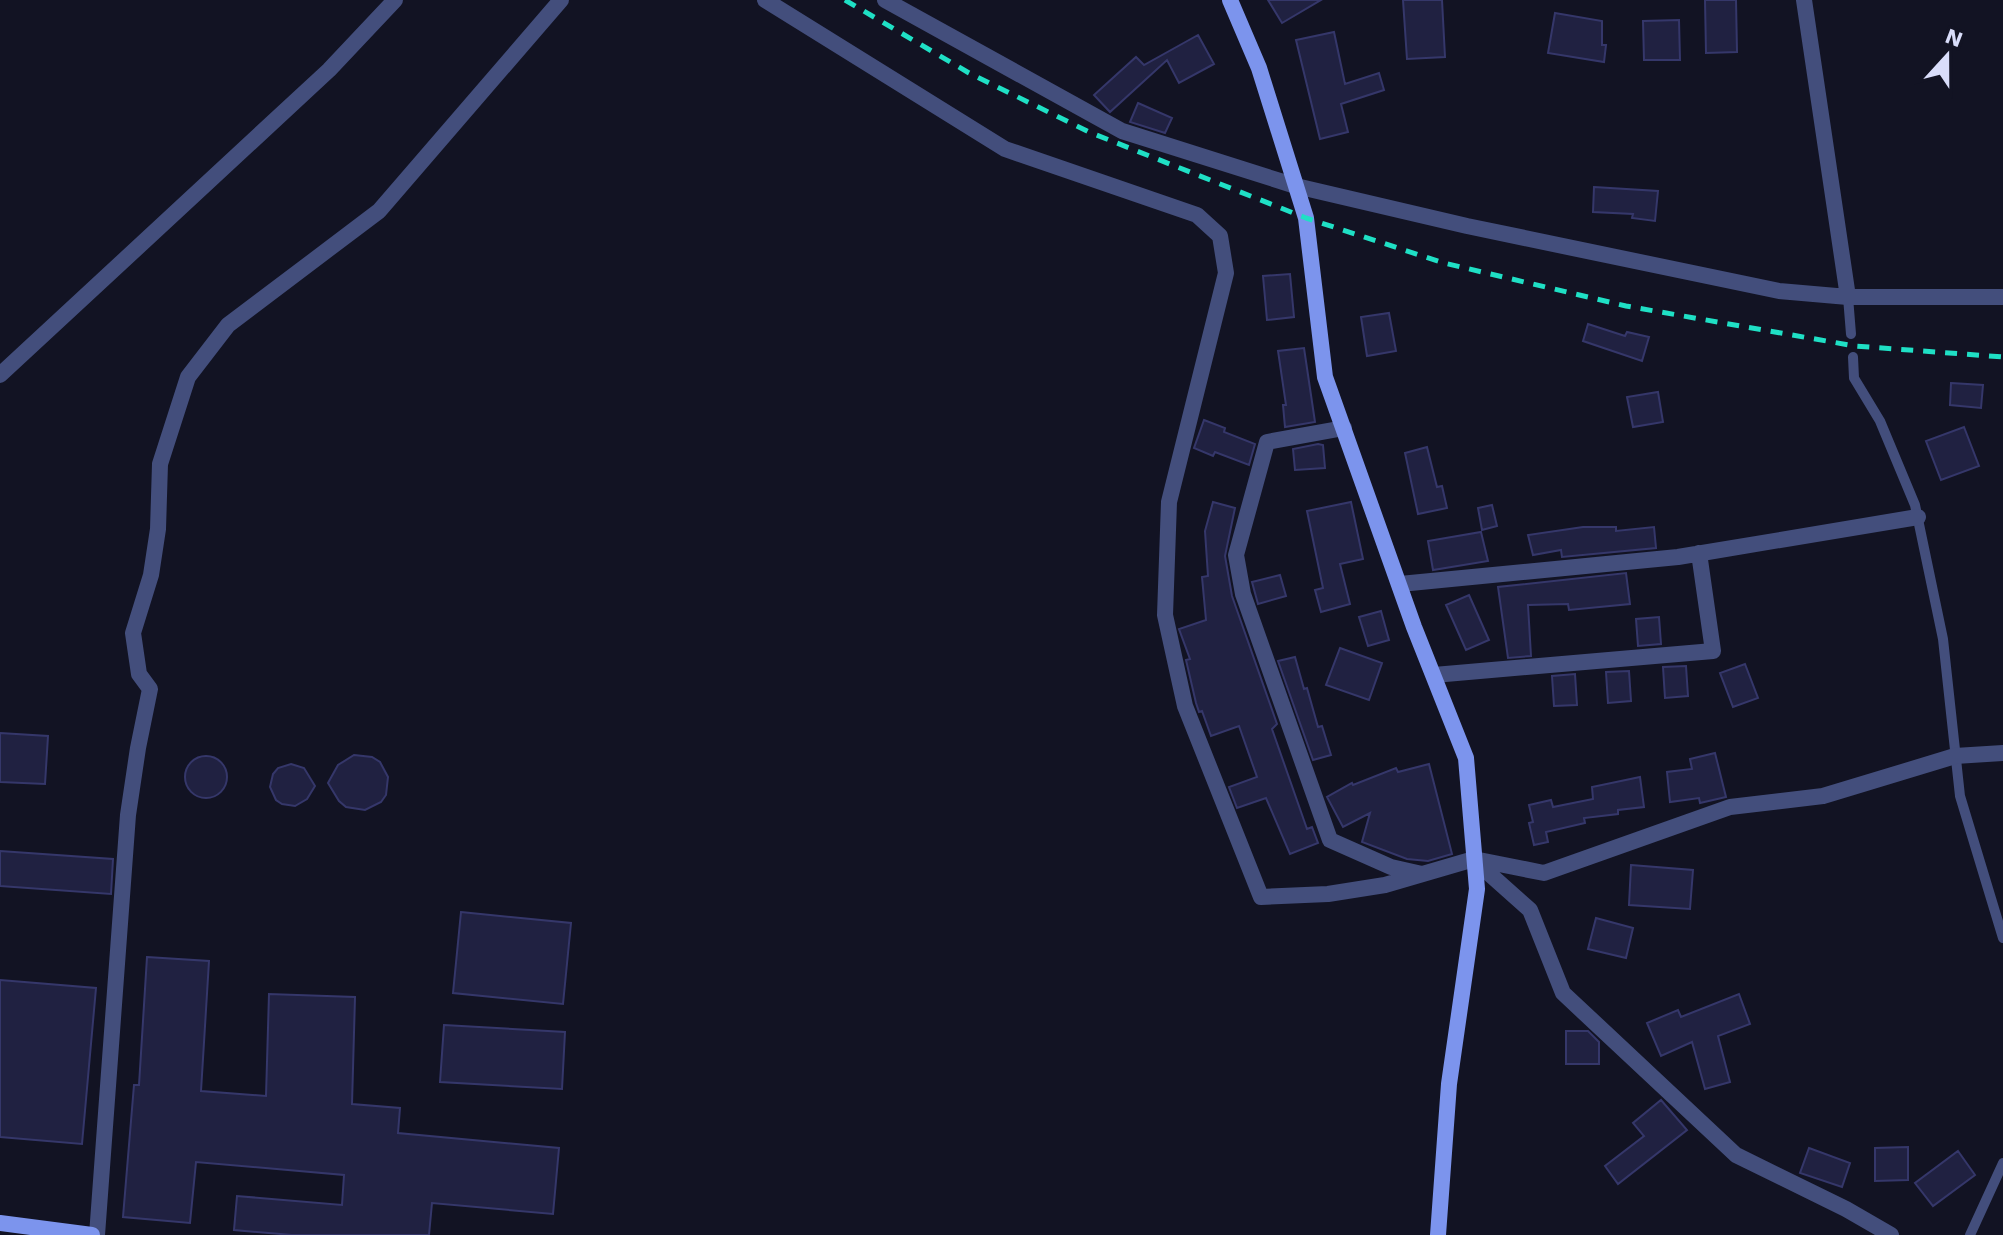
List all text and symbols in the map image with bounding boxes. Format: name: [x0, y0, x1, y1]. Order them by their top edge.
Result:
north arrow: [1907, 16, 1987, 96]
text: N: [1942, 23, 1966, 52]

